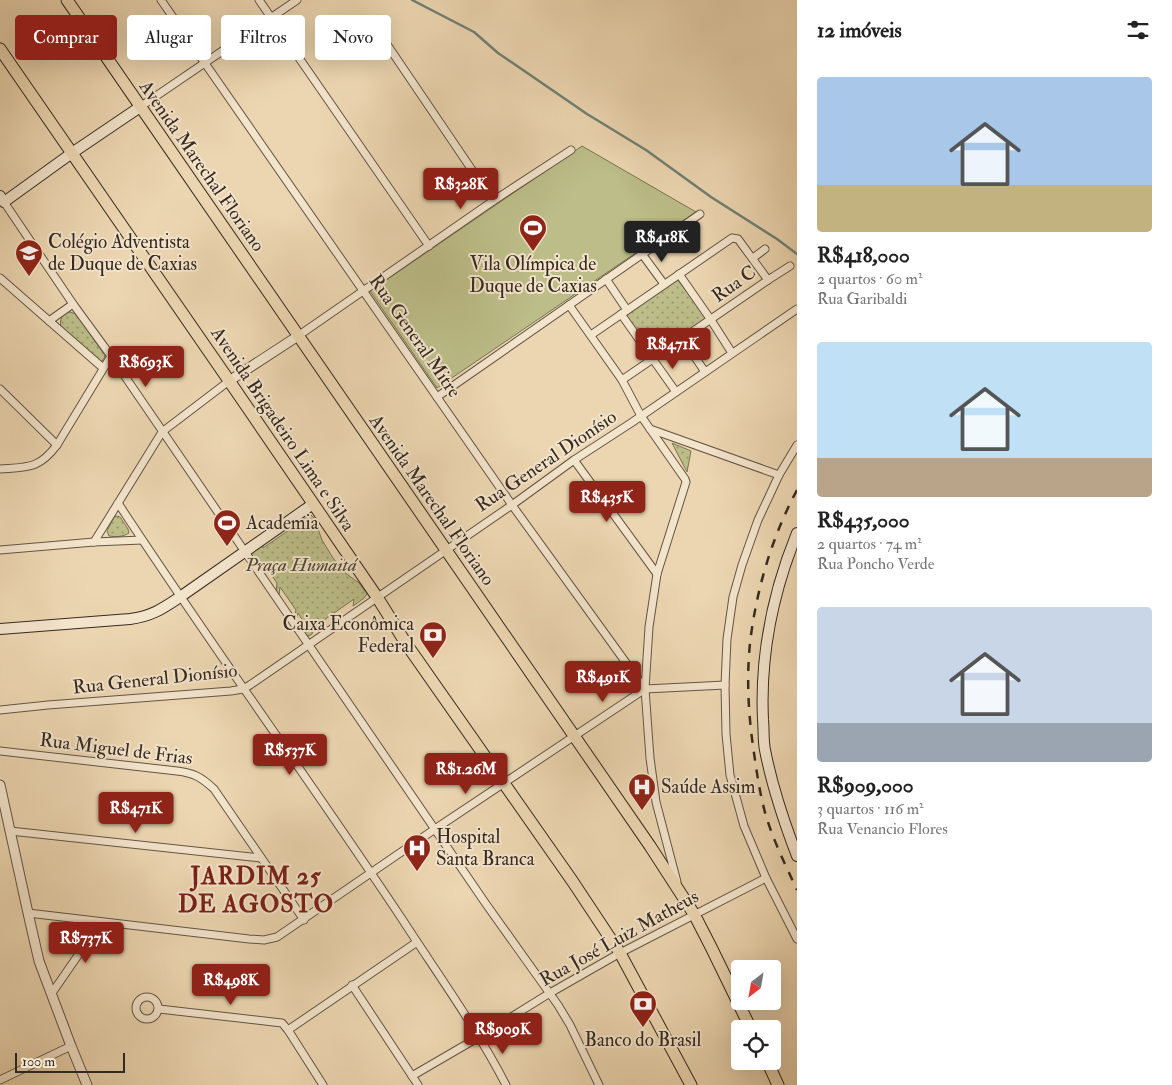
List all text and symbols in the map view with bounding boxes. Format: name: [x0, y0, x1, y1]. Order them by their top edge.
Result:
chip: Comprar: [15, 15, 117, 60]
chip: Alugar: [127, 15, 211, 60]
chip: Filtros: [221, 15, 305, 60]
chip: Novo: [315, 15, 391, 60]
icon: filters: [1124, 16, 1152, 44]
text: 12 imóveis: [817, 17, 902, 44]
street label: Avenida Marechal Floriano: [133, 75, 270, 256]
icon: home: [940, 109, 1030, 199]
pin: R$328K: [420, 168, 502, 210]
text: R$328K: [434, 174, 488, 194]
sports icon: Vila Olímpica de Duque de Caxias: [518, 213, 548, 252]
pin: R$418K: [621, 220, 703, 263]
text: R$418K: [635, 227, 689, 247]
place label: Colégio Adventista de Duque de Caxias: [48, 230, 197, 276]
school or university icon: Colégio Adventista de Duque de Caxias: [14, 238, 44, 277]
text: R$418,000: [817, 242, 910, 269]
place label: Vila Olímpica de Duque de Caxias: [469, 252, 597, 298]
street label: Rua C: [707, 260, 761, 308]
text: 2 quartos · 60 m²: [817, 269, 922, 289]
street label: Rua General Mitre: [364, 270, 466, 402]
text: Rua Garibaldi: [817, 289, 907, 309]
street label: Avenida Brigadeiro Lima e Silva: [205, 321, 360, 536]
pin: R$471K: [632, 328, 714, 370]
text: R$471K: [646, 334, 700, 354]
pin: R$693K: [105, 346, 187, 388]
text: R$693K: [119, 352, 173, 372]
icon: home: [940, 374, 1030, 464]
street label: Rua General Dionísio: [471, 405, 621, 517]
street label: Avenida Marechal Floriano: [363, 409, 500, 590]
pin: R$435K: [566, 480, 648, 523]
text: R$435K: [580, 487, 634, 507]
text: R$435,000: [817, 507, 909, 534]
sports icon: Academia: [212, 508, 242, 547]
place label: Academia: [245, 511, 319, 535]
text: 2 quartos · 74 m²: [817, 534, 922, 554]
park label: Praça Humaitá: [244, 553, 359, 577]
text: Rua Poncho Verde: [817, 554, 934, 574]
place label: Caixa Econômica Federal: [283, 612, 414, 658]
bank icon: Caixa Econômica Federal: [418, 620, 448, 659]
icon: home: [940, 639, 1030, 729]
street label: Rua General Dionísio: [71, 658, 239, 700]
pin: R$491K: [562, 660, 644, 703]
text: R$491K: [576, 667, 630, 687]
street label: Rua Miguel de Frias: [38, 728, 194, 770]
pin: R$537K: [249, 734, 331, 776]
text: R$537K: [264, 740, 316, 760]
pin: R$1.26M: [420, 752, 512, 795]
text: R$1.26M: [436, 759, 496, 779]
hospital icon: Saúde Assim: [627, 772, 657, 811]
text: R$909,000: [817, 772, 914, 799]
place label: Saúde Assim: [661, 775, 756, 799]
pin: R$471K: [95, 792, 177, 834]
text: R$471K: [109, 798, 163, 818]
text: 3 quartos · 116 m²: [817, 799, 924, 819]
text: Rua Venancio Flores: [817, 819, 948, 839]
place label: Hospital Santa Branca: [436, 825, 535, 871]
hospital icon: Hospital Santa Branca: [402, 833, 432, 872]
district label: JARDIM 25 DE AGOSTO: [178, 861, 334, 920]
street label: Rua José Luiz Matheus: [535, 884, 703, 992]
pin: R$737K: [45, 922, 127, 964]
text: R$737K: [60, 928, 112, 948]
north arrow: [731, 960, 781, 1010]
map controls: [731, 960, 781, 1070]
pin: R$498K: [190, 964, 272, 1006]
text: R$498K: [203, 970, 259, 990]
bank icon: Banco do Brasil: [628, 989, 658, 1028]
pin: R$909K: [462, 1012, 544, 1055]
text: R$909K: [475, 1019, 531, 1039]
button: locate: [731, 1020, 781, 1070]
place label: Banco do Brasil: [585, 1028, 702, 1052]
scale bar: [15, 1050, 125, 1073]
text: 100 m: [22, 1053, 55, 1070]

